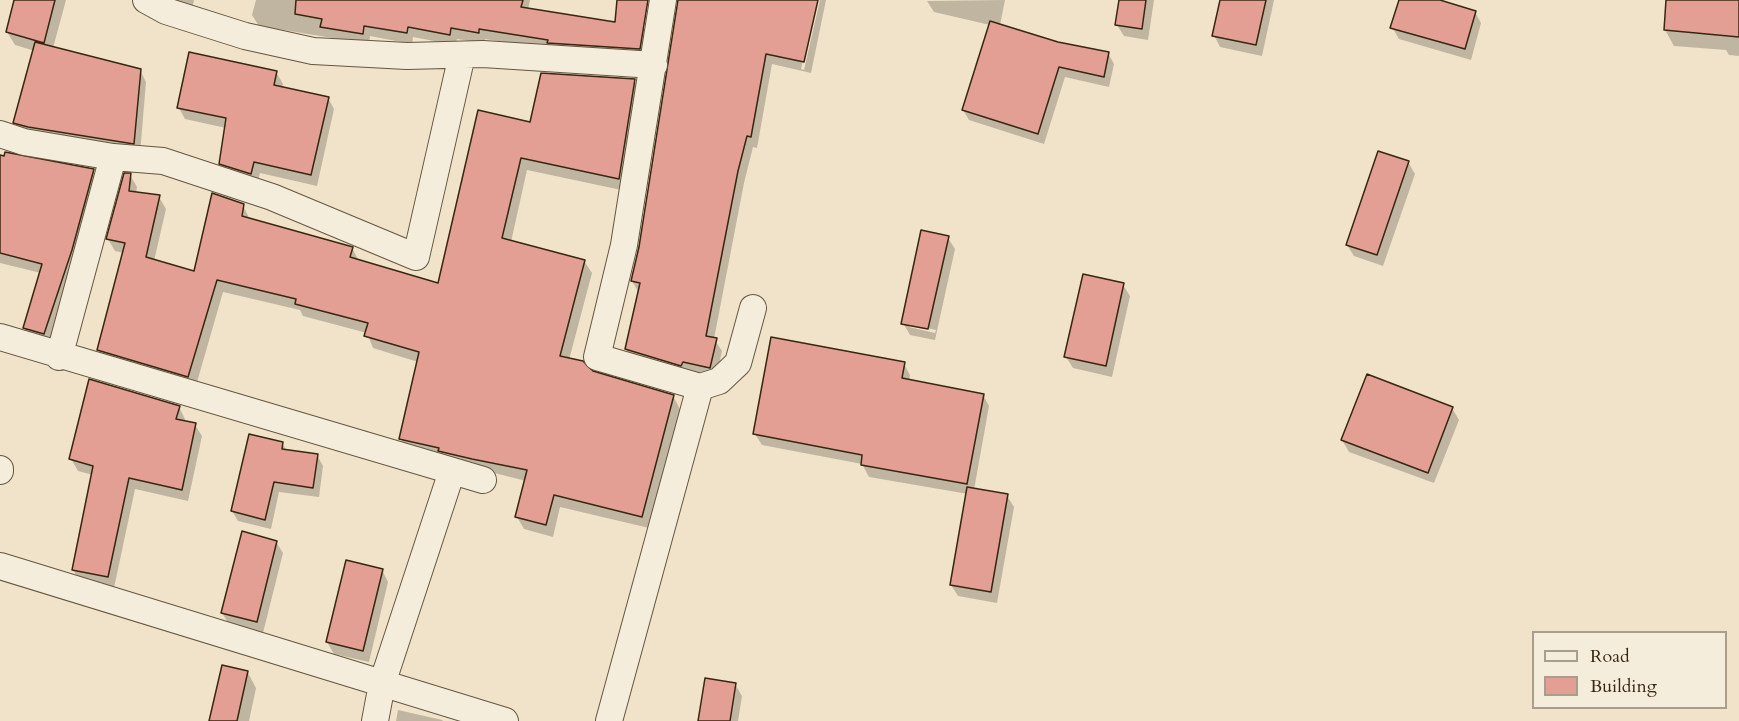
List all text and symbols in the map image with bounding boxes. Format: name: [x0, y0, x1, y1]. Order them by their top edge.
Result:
legend: [1532, 631, 1727, 709]
text: Road: [1590, 644, 1630, 669]
text: Building: [1590, 674, 1657, 699]

